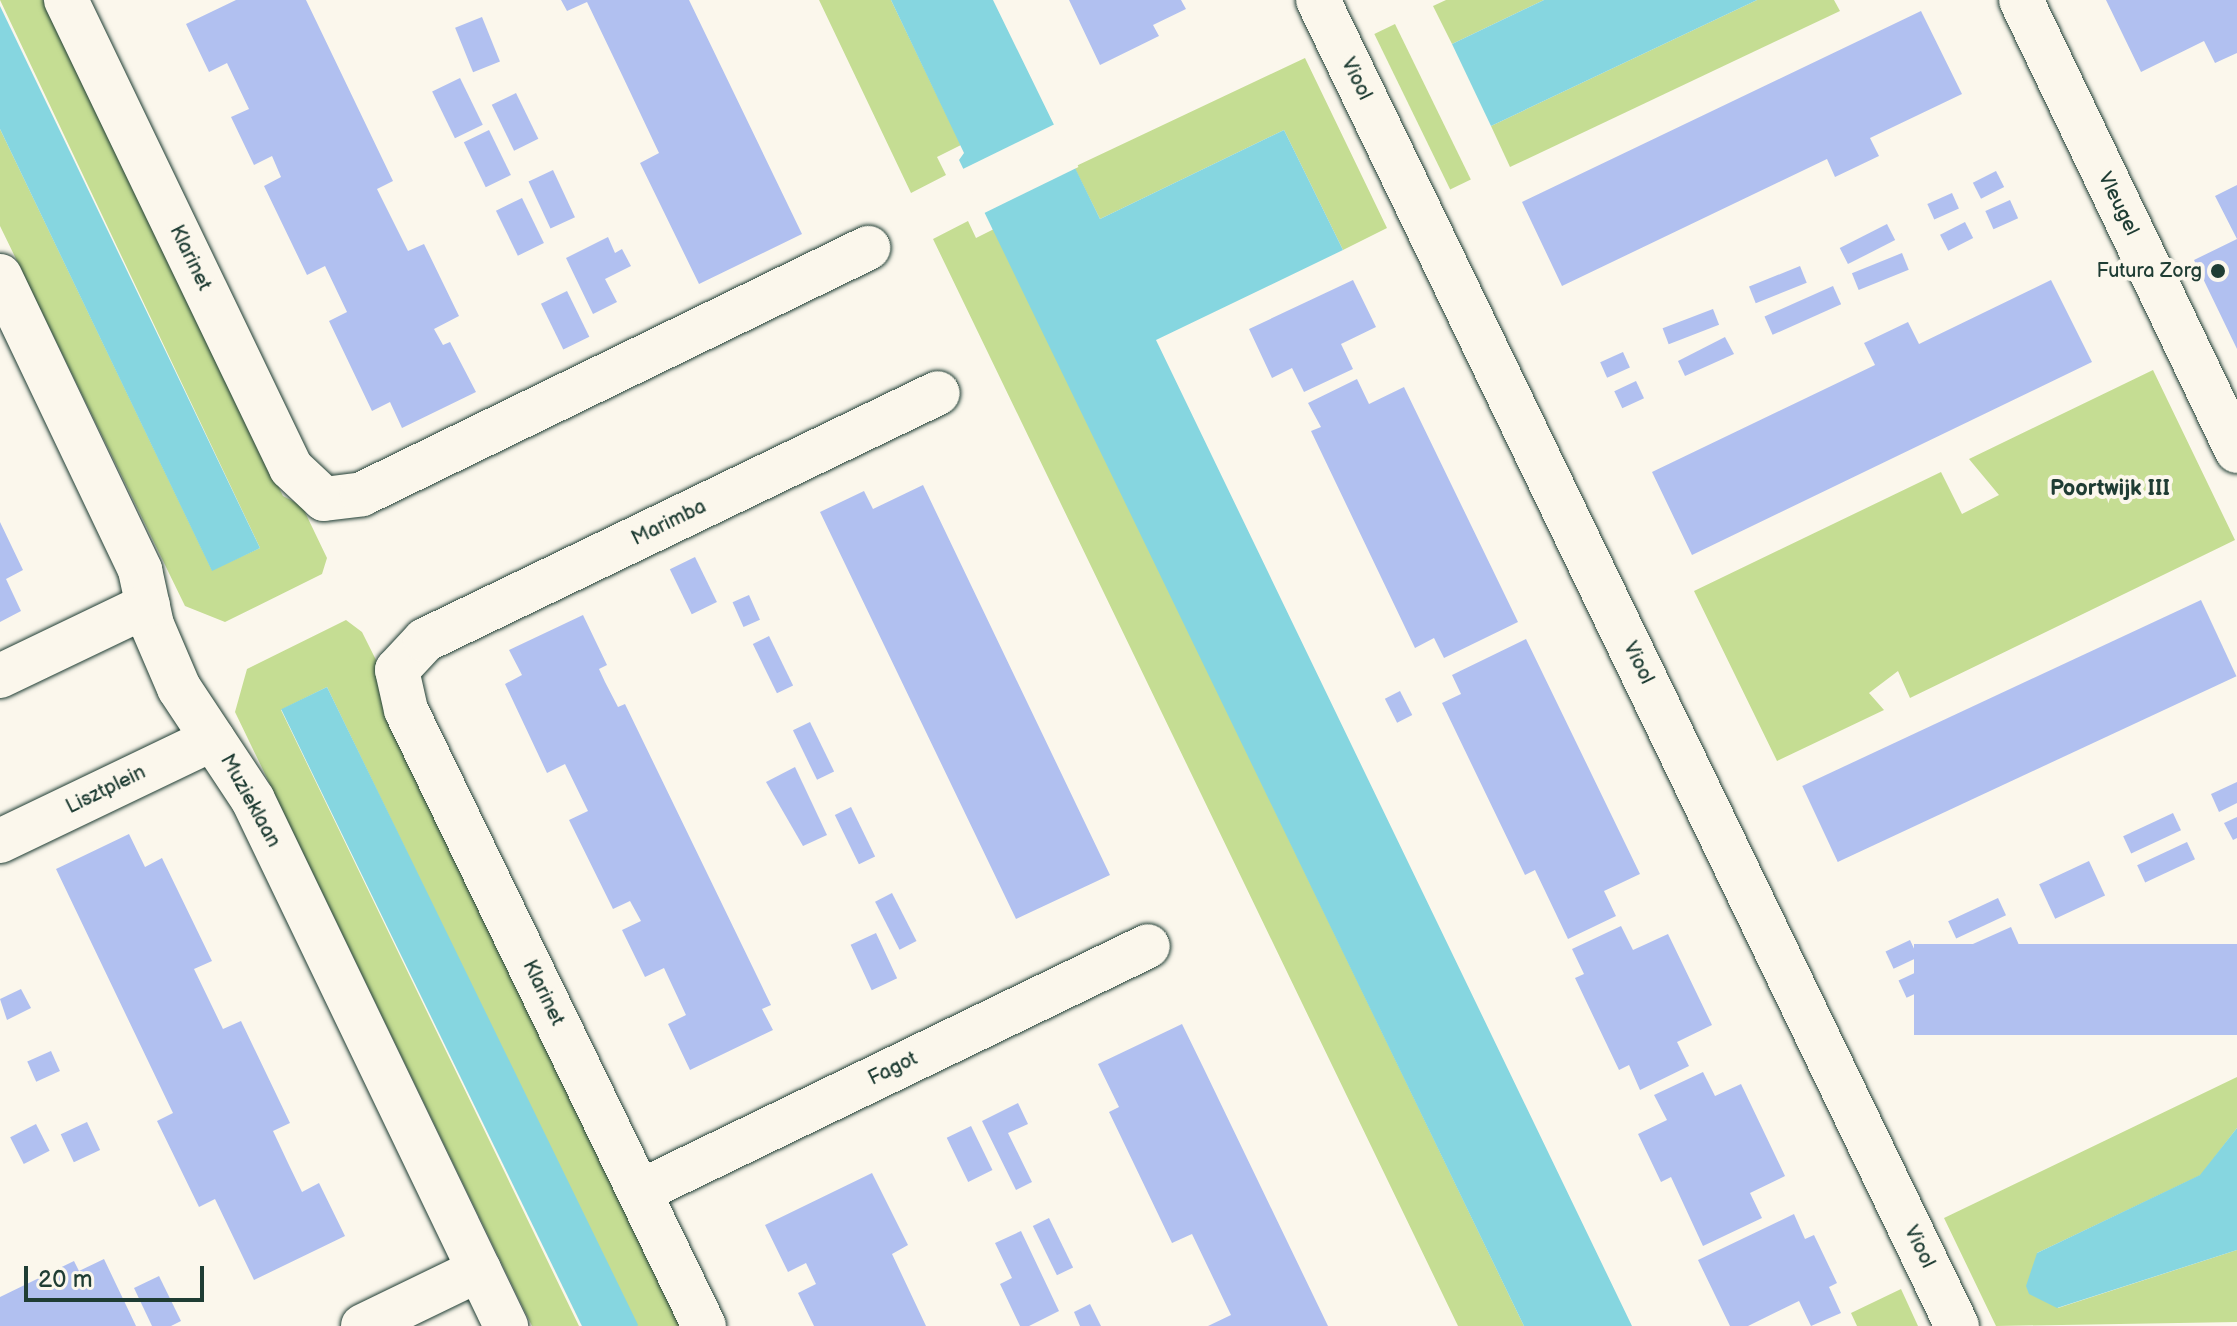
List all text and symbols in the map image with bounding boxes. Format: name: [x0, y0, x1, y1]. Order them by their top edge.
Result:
street label: Viool: [1336, 54, 1376, 104]
street label: Vleugel: [2092, 168, 2144, 240]
street label: Klarinet: [164, 221, 216, 295]
place label: Futura Zorg: [2096, 259, 2202, 283]
marker: Futura Zorg: [2209, 262, 2227, 280]
district label: Poortwijk III: [2050, 476, 2170, 502]
street label: Marimba: [628, 495, 710, 551]
street label: Viool: [1618, 638, 1658, 688]
street label: Muzieklaan: [215, 750, 285, 852]
street label: Lisztplein: [62, 760, 150, 820]
street label: Klarinet: [517, 956, 569, 1030]
street label: Fagot: [865, 1047, 921, 1091]
street label: Viool: [1899, 1222, 1939, 1272]
scale bar: [28, 1250, 208, 1300]
text: 20 m: [38, 1265, 93, 1294]

